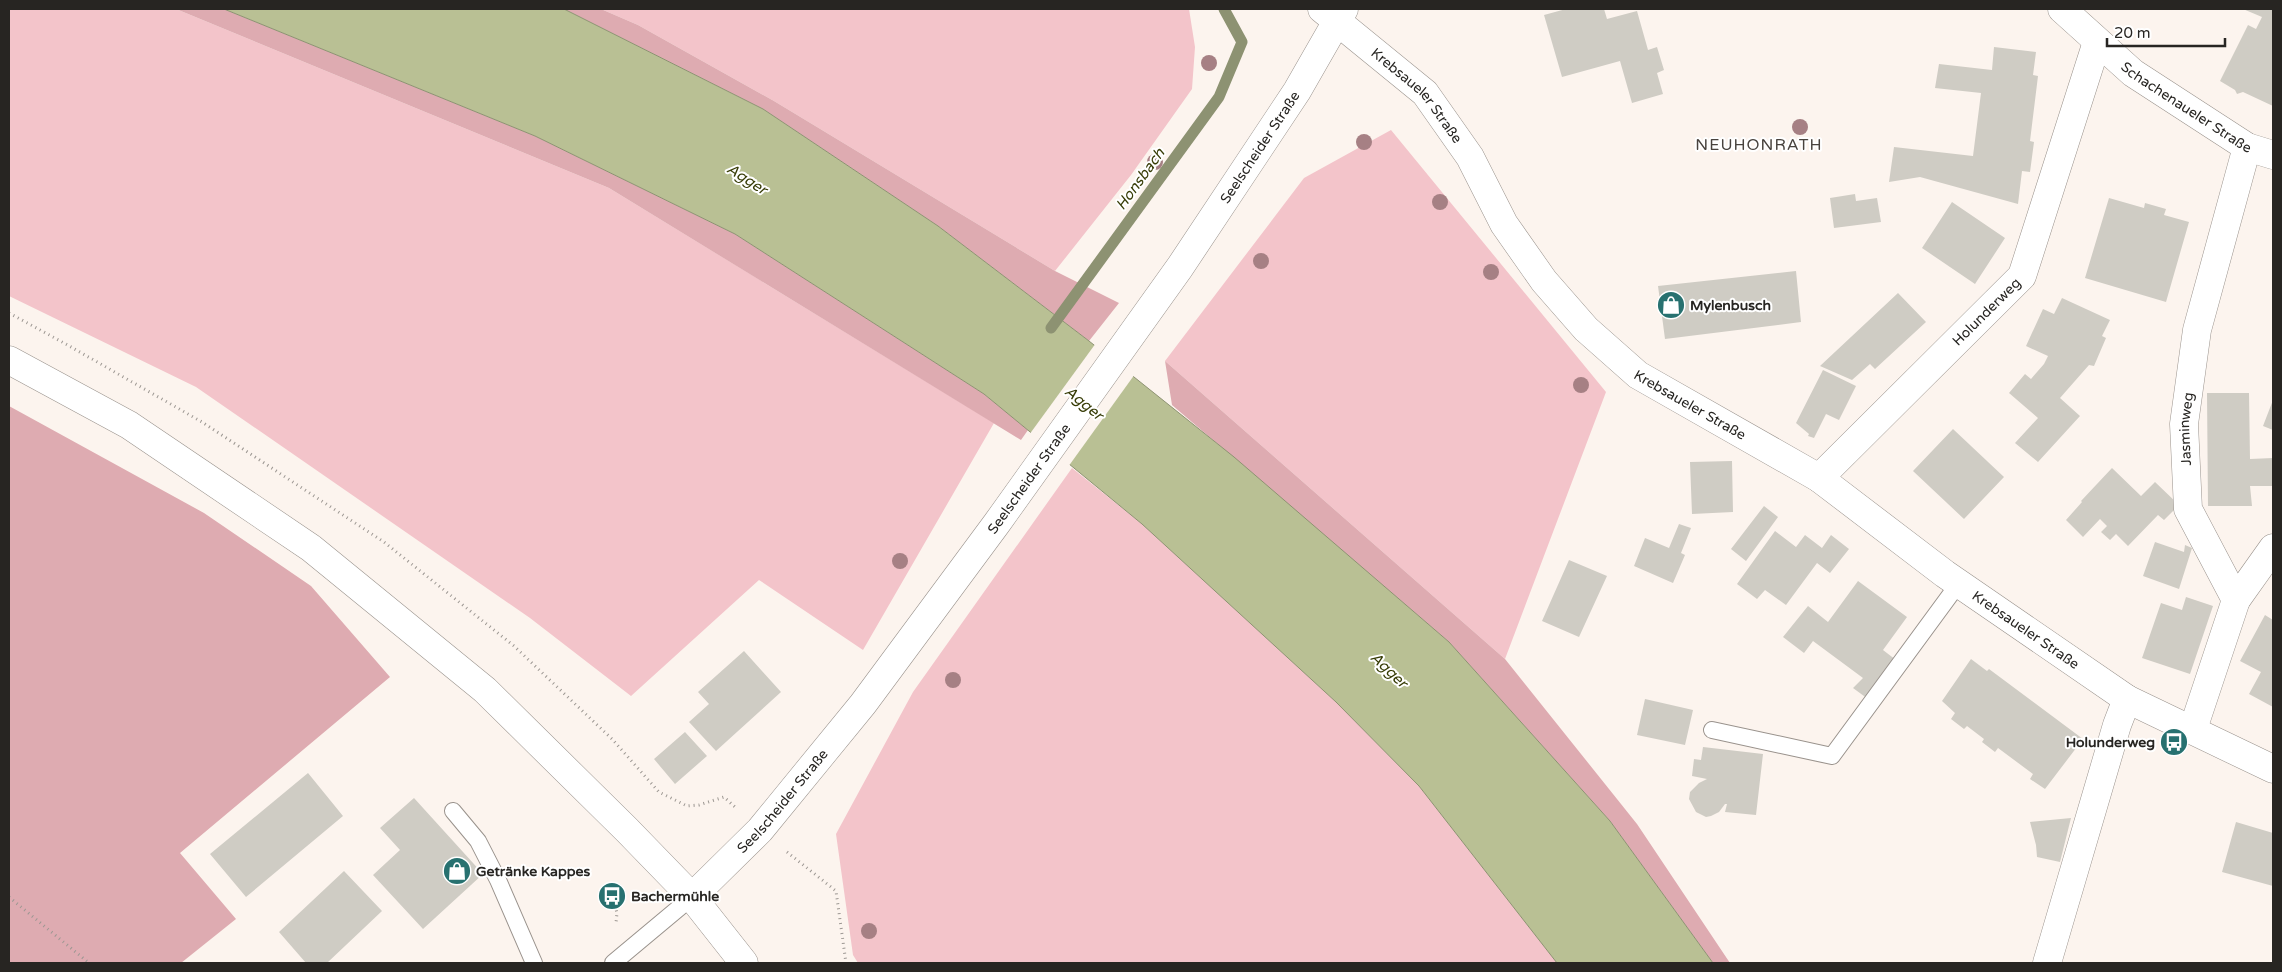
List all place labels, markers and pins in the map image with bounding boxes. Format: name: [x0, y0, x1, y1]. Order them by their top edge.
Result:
shop icon: Mylenbusch: [1656, 290, 1686, 320]
place label: Mylenbusch: [1690, 297, 1771, 314]
bus stop icon: Holunderweg: [2159, 727, 2189, 757]
place label: Holunderweg: [2066, 734, 2155, 751]
shop icon: Getränke Kappes: [442, 856, 472, 886]
place label: Getränke Kappes: [476, 863, 591, 880]
bus stop icon: Bachermühle: [597, 881, 627, 911]
place label: Bachermühle: [631, 888, 719, 905]

